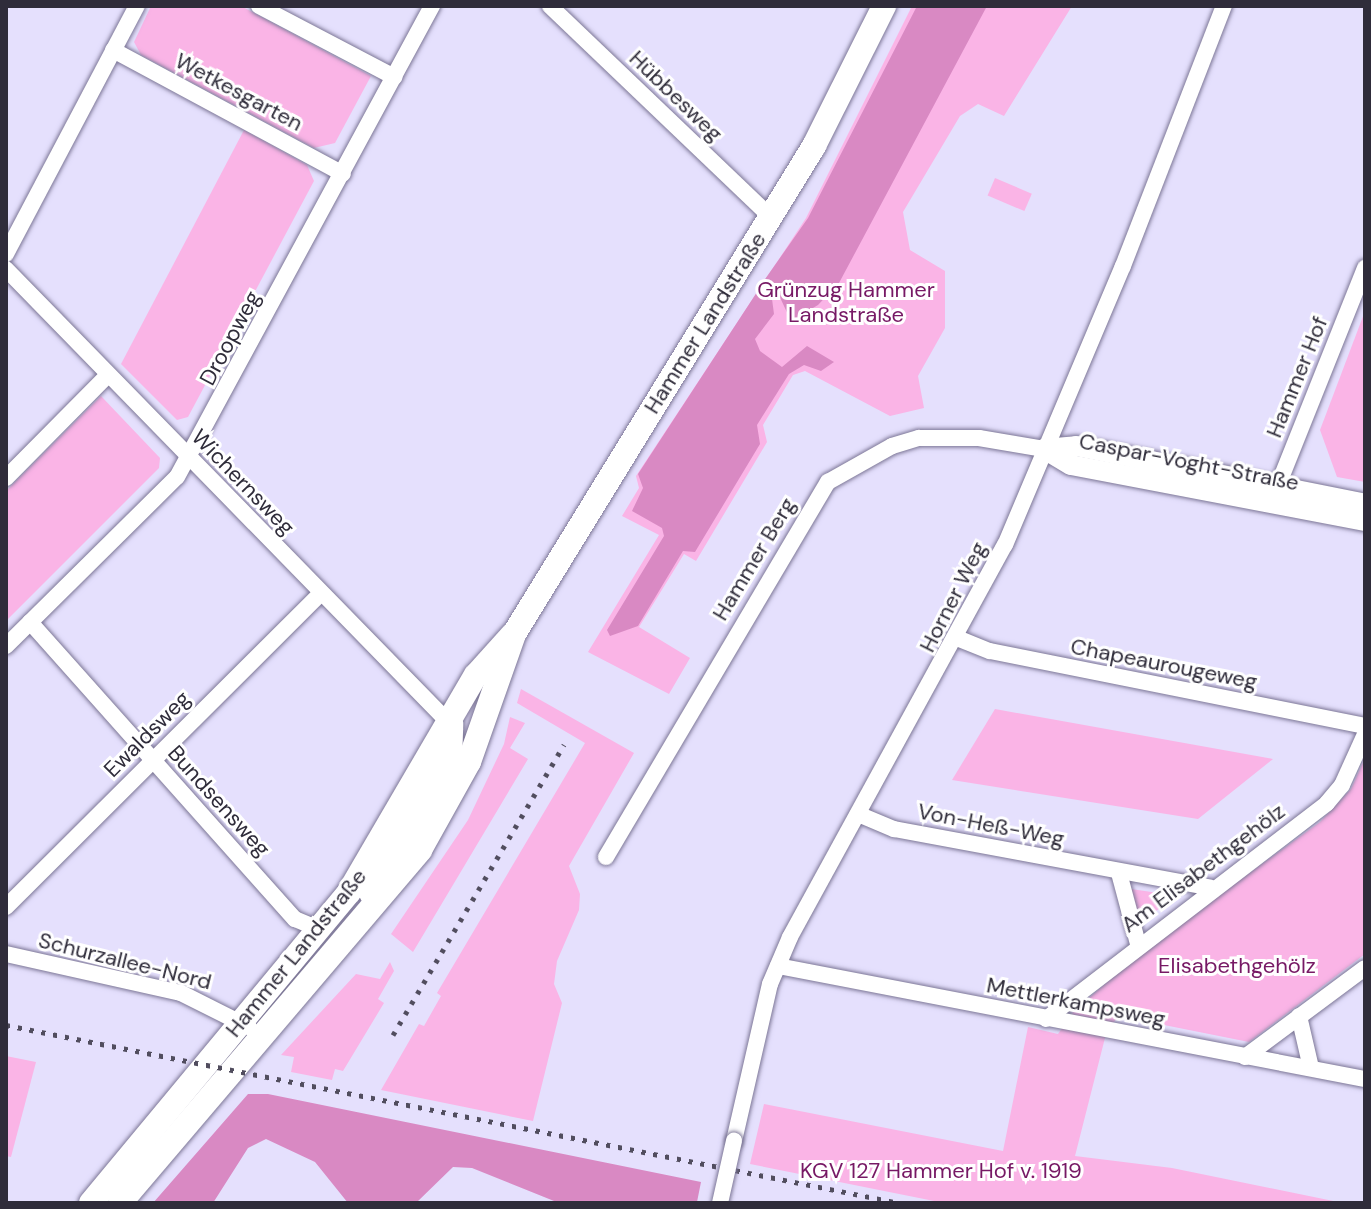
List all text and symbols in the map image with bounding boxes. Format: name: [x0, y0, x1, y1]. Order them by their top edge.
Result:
street label: Hübbesweg: [624, 45, 728, 147]
street label: Wetkesgarten: [171, 47, 307, 137]
street label: Hammer Landstraße: [639, 228, 771, 418]
park label: Grünzug Hammer Landstraße: [757, 276, 935, 328]
street label: Droopweg: [194, 286, 266, 390]
street label: Hammer Hof: [1261, 313, 1333, 441]
street label: Wichernsweg: [186, 424, 300, 540]
street label: Caspar-Voght-Straße: [1077, 428, 1301, 496]
street label: Hammer Berg: [707, 493, 801, 625]
street label: Horner Weg: [914, 537, 992, 657]
street label: Chapeaurougeweg: [1068, 633, 1260, 695]
street label: Ewaldsweg: [98, 685, 196, 783]
street label: Bundsensweg: [162, 740, 276, 862]
street label: Von-Heß-Weg: [915, 798, 1067, 852]
street label: Am Elisabethgehölz: [1116, 798, 1290, 938]
street label: Hammer Landstraße: [220, 864, 372, 1042]
street label: Schurzallee-Nord: [36, 927, 214, 995]
park label: Elisabethgehölz: [1158, 953, 1316, 979]
street label: Mettlerkampsweg: [984, 972, 1168, 1032]
park label: KGV 127 Hammer Hof v. 1919: [800, 1158, 1082, 1184]

